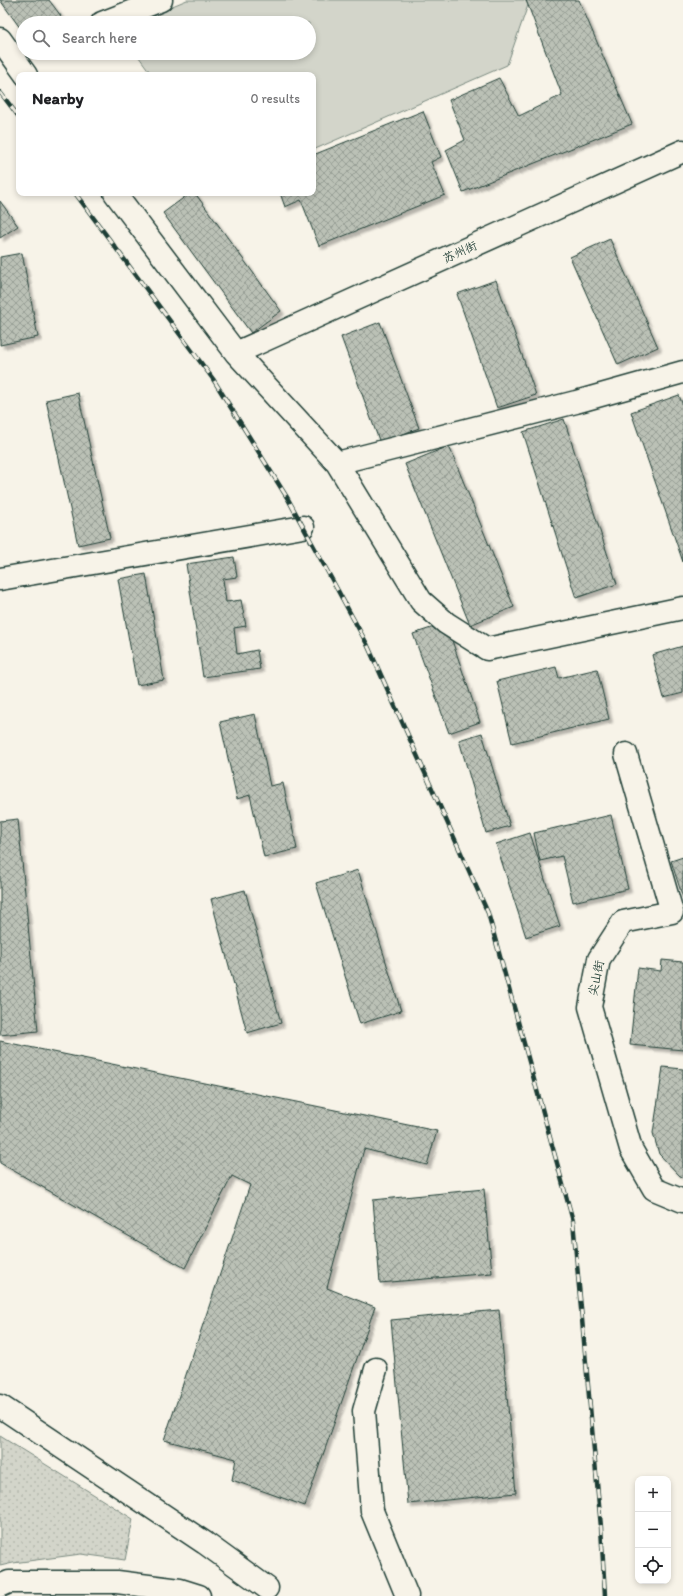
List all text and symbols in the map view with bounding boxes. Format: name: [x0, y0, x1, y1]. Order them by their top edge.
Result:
search box: [16, 16, 316, 60]
icon: search: [30, 27, 52, 49]
text: Search here: [62, 29, 137, 47]
text: Nearby: [32, 88, 84, 108]
text: 0 results: [250, 91, 300, 106]
street label: 苏州街: [441, 238, 479, 266]
street label: 尖山街: [585, 959, 607, 997]
map controls: [635, 1476, 671, 1584]
button: +: [635, 1476, 671, 1512]
button: −: [635, 1512, 671, 1548]
button: locate: [635, 1548, 671, 1584]

